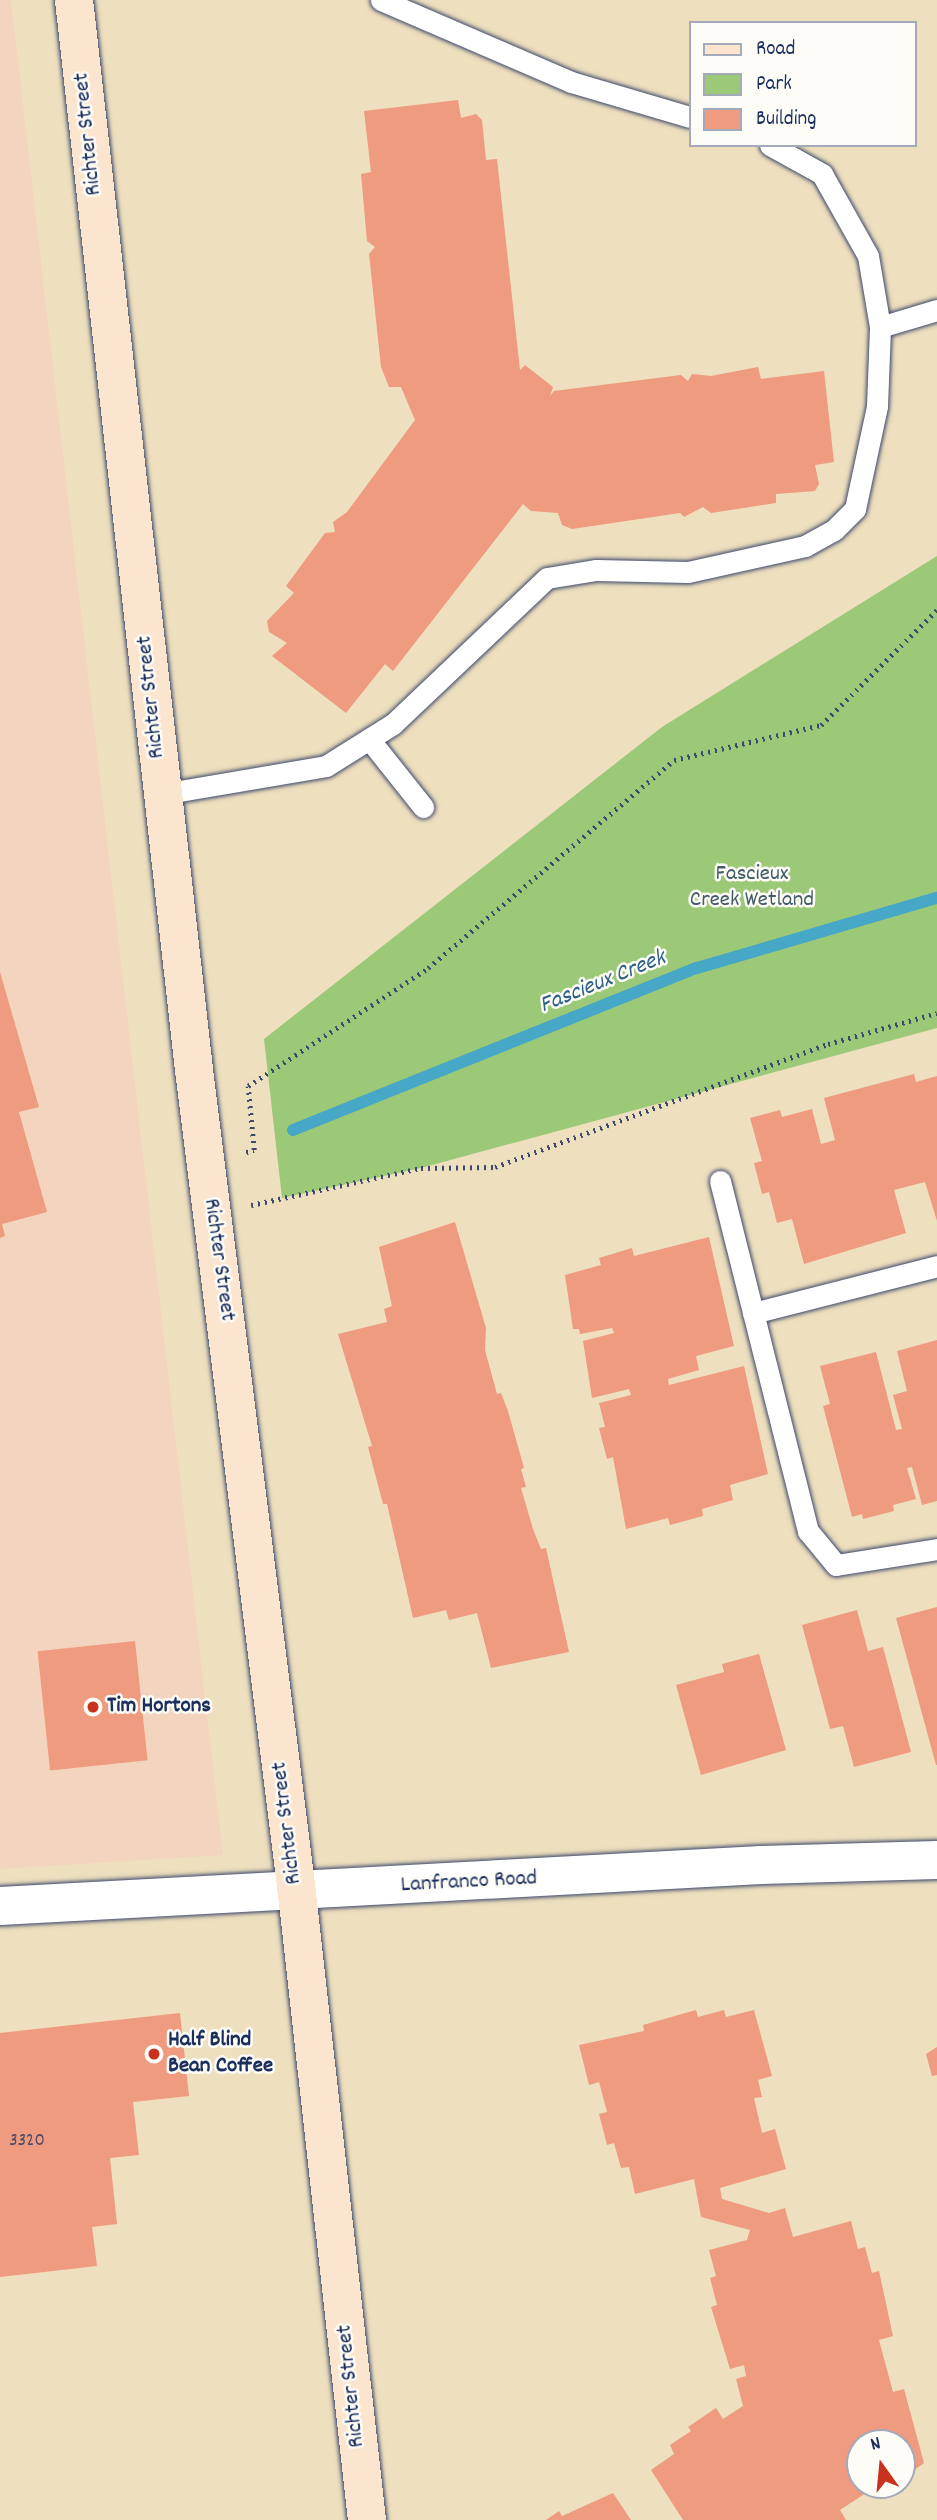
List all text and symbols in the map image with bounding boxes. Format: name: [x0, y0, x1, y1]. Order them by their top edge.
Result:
legend: [688, 21, 916, 147]
text: Road: [756, 35, 795, 65]
text: Park: [756, 70, 792, 100]
street label: Richter Street: [69, 71, 109, 197]
text: Building: [756, 105, 816, 135]
street label: Richter Street: [132, 634, 172, 760]
park label: Fascieux Creek Wetland: [690, 861, 814, 915]
water label: Fascieux Creek: [536, 945, 670, 1021]
street label: Richter Street: [196, 1197, 240, 1323]
place label: Tim Hortons: [107, 1693, 211, 1721]
marker: Tim Hortons: [85, 1699, 101, 1715]
street label: Richter Street: [267, 1760, 309, 1886]
street label: Lanfranco Road: [400, 1866, 538, 1900]
place label: Half Blind Bean Coffee: [168, 2027, 273, 2081]
marker: Half Blind Bean Coffee: [146, 2046, 162, 2062]
house number: 3320: [9, 2131, 45, 2153]
street label: Richter Street: [332, 2323, 372, 2449]
north arrow: [846, 2429, 916, 2499]
text: N: [868, 2431, 884, 2459]

